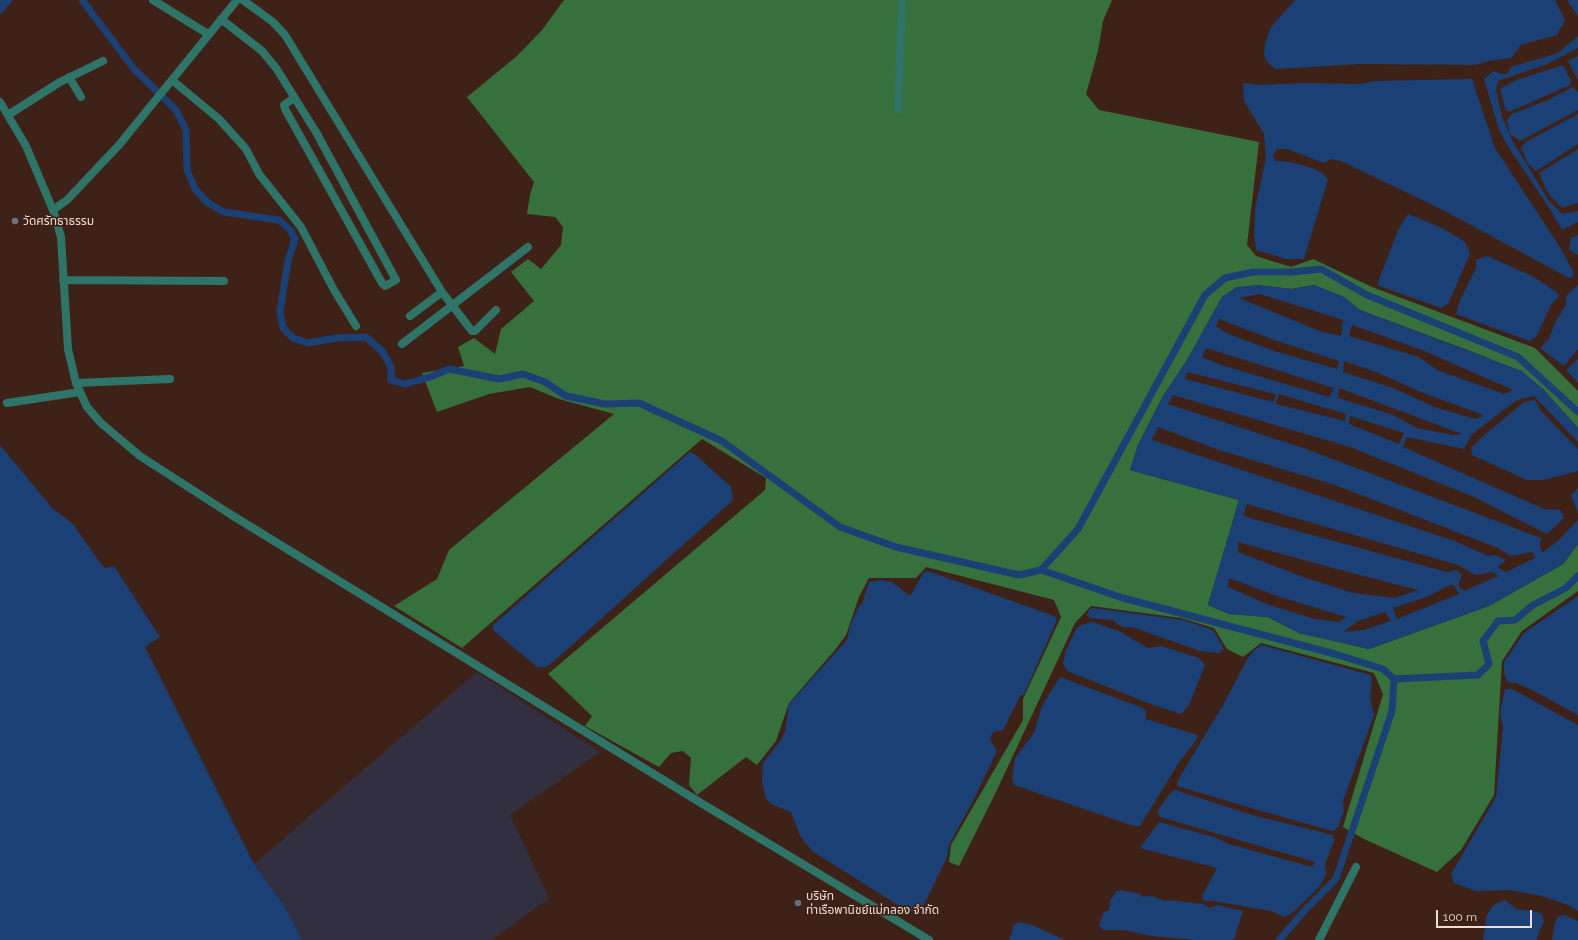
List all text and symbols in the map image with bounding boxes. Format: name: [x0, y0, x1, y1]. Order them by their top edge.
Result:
place label: วัดศรัทธาธรรม: [23, 214, 94, 228]
marker: วัดศรัทธาธรรม: [10, 216, 20, 226]
place label: บริษัท ท่าเรือพานิชย์แม่กลอง จำกัด: [806, 889, 939, 917]
marker: บริษัท ท่าเรือพานิชย์แม่กลอง จำกัด: [793, 898, 803, 908]
scale bar: [1438, 902, 1534, 928]
text: 100 m: [1443, 910, 1477, 924]

